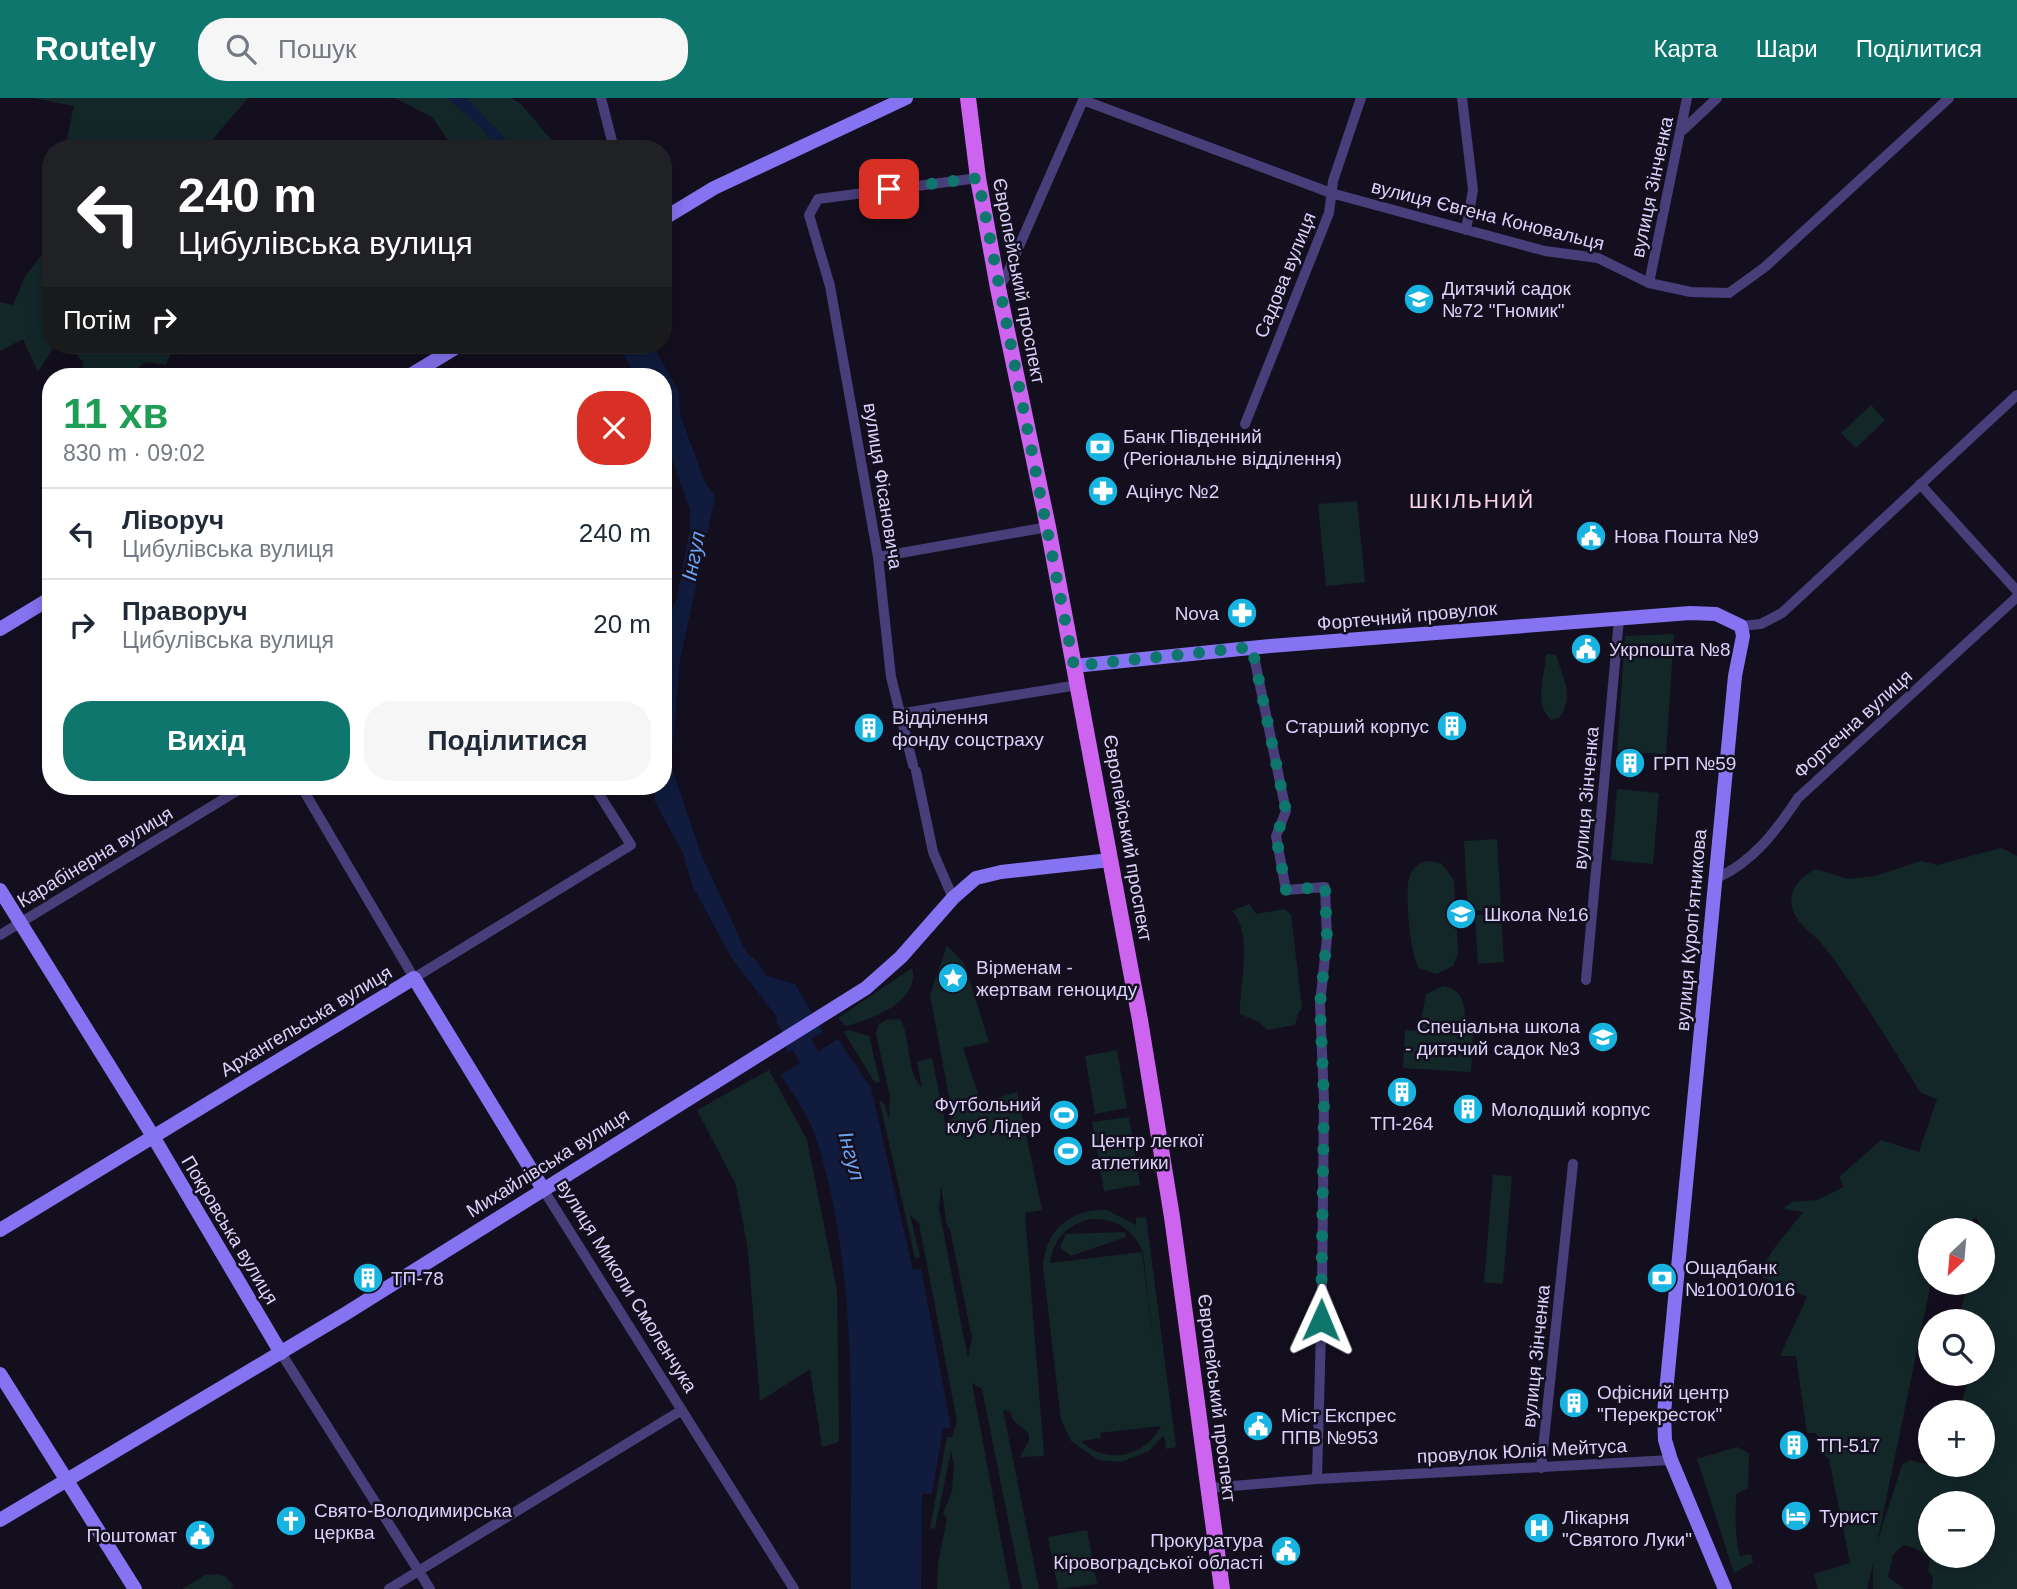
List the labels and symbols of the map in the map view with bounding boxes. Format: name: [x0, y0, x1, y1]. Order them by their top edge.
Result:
street label: вулиця Зінченка: [1627, 114, 1677, 259]
pin: [859, 159, 919, 219]
street label: Європейський проспект: [989, 176, 1049, 386]
street label: вулиця Євгена Коновальця: [1369, 176, 1607, 254]
street label: Садова вулиця: [1250, 209, 1320, 341]
place label: Дитячий садок №72 "Гномик": [1442, 278, 1572, 321]
school or university icon: Дитячий садок №72 "Гномик": [1402, 282, 1436, 316]
street label: вулиця Фісановича: [859, 401, 907, 571]
place label: Банк Південний (Регіональне відділення): [1123, 426, 1342, 469]
bank icon: Банк Південний (Регіональне відділення): [1083, 430, 1117, 464]
pharmacy icon: Ацінус №2: [1086, 474, 1120, 508]
place label: Ацінус №2: [1126, 481, 1219, 502]
district label: ШКІЛЬНИЙ: [1409, 489, 1535, 512]
public building icon: Нова Пошта №9: [1574, 519, 1608, 553]
place label: Нова Пошта №9: [1614, 526, 1759, 547]
water label: Інгул: [677, 529, 709, 583]
pharmacy icon: Nova: [1225, 596, 1259, 630]
street label: Фортечний провулок: [1316, 598, 1499, 634]
place label: Nova: [1175, 603, 1219, 624]
public building icon: Укрпошта №8: [1569, 632, 1603, 666]
place label: Укрпошта №8: [1609, 639, 1730, 660]
street label: Фортечна вулиця: [1790, 666, 1916, 782]
place label: Відділення фонду соцстраху: [892, 707, 1044, 750]
building icon: Старший корпус: [1435, 709, 1469, 743]
building icon: Відділення фонду соцстраху: [852, 711, 886, 745]
place label: Старший корпус: [1285, 716, 1429, 737]
street label: вулиця Зінченка: [1569, 725, 1603, 870]
street label: Європейський проспект: [1099, 733, 1157, 943]
building icon: ГРП №59: [1613, 746, 1647, 780]
place label: ГРП №59: [1653, 753, 1736, 774]
street label: Карабінерна вулиця: [14, 802, 176, 912]
street label: вулиця Куропʼятникова: [1672, 828, 1710, 1032]
school or university icon: Школа №16: [1444, 897, 1478, 931]
place label: Школа №16: [1484, 904, 1589, 925]
place label: Вірменам - жертвам геноциду: [976, 957, 1138, 1000]
street label: Архангельська вулиця: [216, 961, 396, 1081]
place icon: Вірменам - жертвам геноциду: [936, 961, 970, 995]
place label: Спеціальна школа - дитячий садок №3: [1405, 1016, 1580, 1059]
school or university icon: Спеціальна школа - дитячий садок №3: [1586, 1020, 1620, 1054]
building icon: ТП-264: [1385, 1075, 1419, 1109]
building icon: Молодший корпус: [1451, 1092, 1485, 1126]
place label: Футбольний клуб Лідер: [935, 1094, 1041, 1137]
sports icon: Футбольний клуб Лідер: [1047, 1098, 1081, 1132]
place label: Молодший корпус: [1491, 1099, 1650, 1120]
street label: Михайлівська вулиця: [463, 1104, 633, 1222]
place label: ТП-264: [1370, 1113, 1434, 1134]
water label: Інгул: [834, 1129, 870, 1183]
place label: Центр легкої атлетики: [1091, 1130, 1204, 1173]
sports icon: Центр легкої атлетики: [1051, 1134, 1085, 1168]
street label: Покровська вулиця: [177, 1152, 283, 1308]
street label: вулиця Миколи Смоленчука: [553, 1176, 702, 1397]
north arrow: [1918, 1218, 1995, 1295]
place label: Ощадбанк №10010/016: [1685, 1257, 1795, 1300]
building icon: ТП-78: [351, 1261, 385, 1295]
bank icon: Ощадбанк №10010/016: [1645, 1261, 1679, 1295]
place label: ТП-78: [391, 1268, 444, 1289]
position arrow: [1284, 1283, 1358, 1357]
street label: вулиця Зінченка: [1518, 1283, 1554, 1428]
street label: Європейський проспект: [1194, 1293, 1240, 1504]
place label: Офісний центр "Перекресток": [1597, 1382, 1729, 1425]
building icon: Офісний центр "Перекресток": [1557, 1386, 1591, 1420]
place label: Міст Експрес ППВ №953: [1281, 1405, 1396, 1448]
public building icon: Міст Експрес ППВ №953: [1241, 1409, 1275, 1443]
building icon: ТП-517: [1777, 1428, 1811, 1462]
street label: провулок Юлія Мейтуса: [1416, 1435, 1628, 1467]
place label: ТП-517: [1817, 1435, 1880, 1456]
hotel icon: Турист: [1779, 1499, 1813, 1533]
place label: Свято-Володимирська церква: [314, 1500, 513, 1543]
church icon: Свято-Володимирська церква: [274, 1504, 308, 1538]
place label: Турист: [1819, 1506, 1879, 1527]
place label: Лікарня "Святого Луки": [1562, 1507, 1692, 1550]
hospital icon: Лікарня "Святого Луки": [1522, 1511, 1556, 1545]
public building icon: Поштомат: [183, 1518, 217, 1552]
place label: Поштомат: [87, 1525, 177, 1546]
place label: Прокуратура Кіровоградської області: [1053, 1530, 1263, 1573]
public building icon: Прокуратура Кіровоградської області: [1269, 1534, 1303, 1568]

